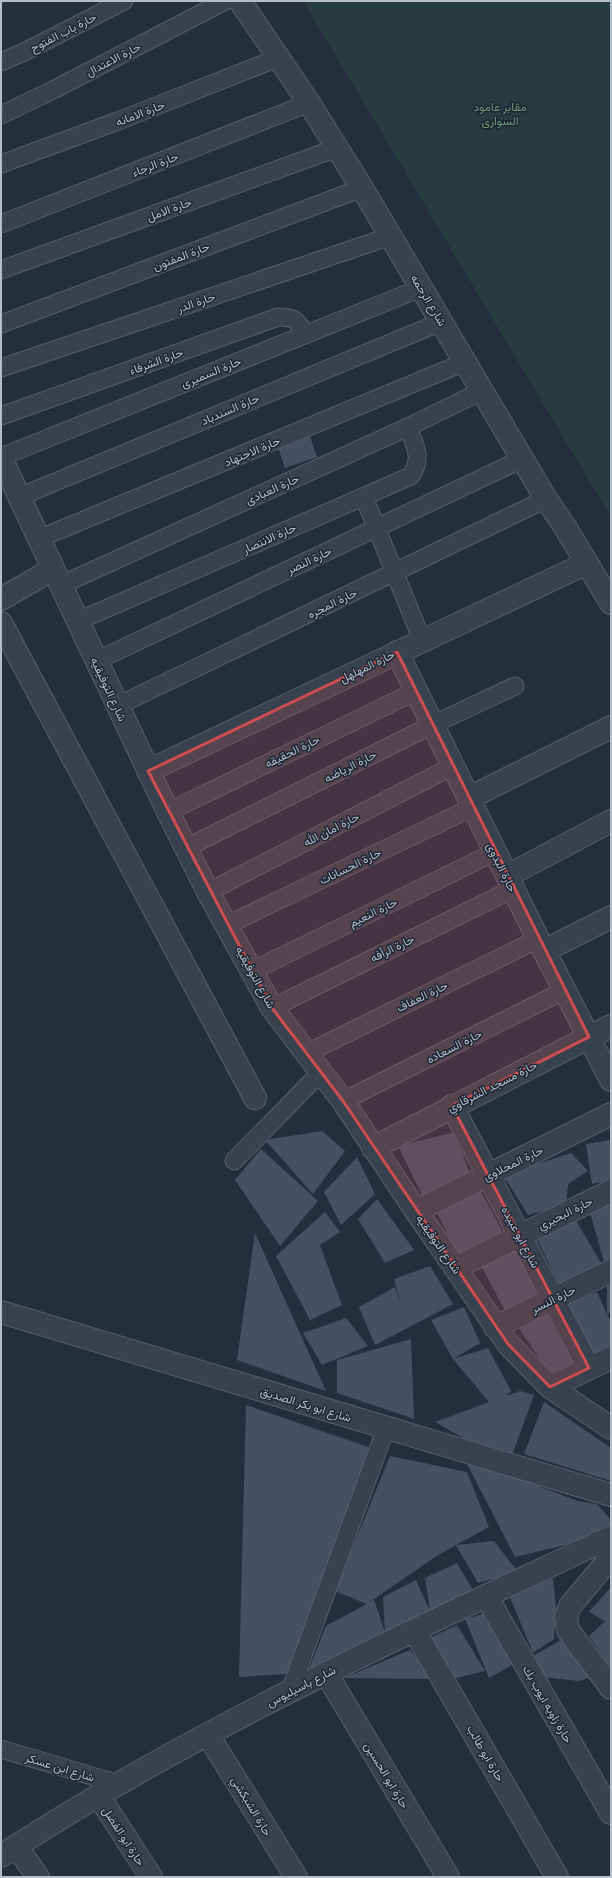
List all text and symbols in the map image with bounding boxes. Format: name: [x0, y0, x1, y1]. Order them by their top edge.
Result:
street label: حارة باب الفتوح: [28, 10, 100, 57]
street label: حارة الاعتدال: [83, 40, 143, 80]
street label: حارة الامانه: [114, 98, 167, 130]
park label: مقابر عامود السوارى: [473, 100, 527, 129]
street label: حارة الرجاء: [130, 149, 181, 181]
street label: حارة الامل: [145, 195, 194, 225]
street label: حارة المفتون: [151, 239, 212, 275]
street label: شارع الرحمه: [406, 272, 449, 330]
street label: حارة الدر: [174, 289, 217, 317]
street label: حارة الشرفاء: [127, 345, 185, 379]
street label: حارة السميرى: [179, 354, 244, 392]
street label: حارة السندباد: [199, 391, 262, 429]
street label: حارة الاجتهاد: [222, 433, 283, 470]
street label: حارة العبادى: [243, 471, 302, 508]
street label: حارة الانتصار: [239, 520, 299, 558]
street label: حارة النصر: [284, 544, 334, 578]
street label: حارة المجره: [305, 585, 360, 622]
street label: حارة المهلهل: [337, 647, 398, 687]
street label: شارع التوفيقيه: [86, 655, 130, 724]
street label: حارة الحقيقه: [262, 732, 323, 772]
street label: حارة الرياضه: [322, 747, 379, 786]
street label: حارة امان الله: [301, 809, 362, 850]
street label: حارة البدوى: [483, 840, 520, 895]
street label: حارة الحسانات: [317, 845, 384, 888]
street label: حارة النعيم: [347, 895, 400, 931]
street label: حارة الرأفه: [368, 932, 417, 966]
street label: شارع التوفيقيه: [231, 944, 278, 1012]
street label: حارة العفاف: [394, 978, 451, 1016]
street label: حارة السعاده: [424, 1026, 485, 1067]
street label: حارة مسجد الشرقاوي: [445, 1058, 541, 1118]
street label: حارة المحلاوى: [481, 1143, 546, 1185]
street label: حارة البحيري: [536, 1194, 596, 1235]
street label: شارع ابو عبيده: [497, 1204, 543, 1272]
street label: شارع التوفيقيه: [411, 1212, 464, 1278]
street label: حارة النسر: [528, 1283, 578, 1318]
street label: شارع ابو بكر الصديق: [258, 1384, 353, 1427]
street label: شارع باسيليوس: [264, 1663, 339, 1712]
street label: حارة زاويه ايوب بك: [519, 1663, 575, 1746]
street label: حارة ابو طالب: [463, 1723, 507, 1784]
street label: حارة ابو الحسين: [360, 1739, 412, 1812]
street label: شارع ابن عسكر: [22, 1750, 96, 1787]
street label: حارة الشبكشي: [226, 1774, 275, 1840]
street label: حارة ابو الفضل: [98, 1804, 148, 1869]

